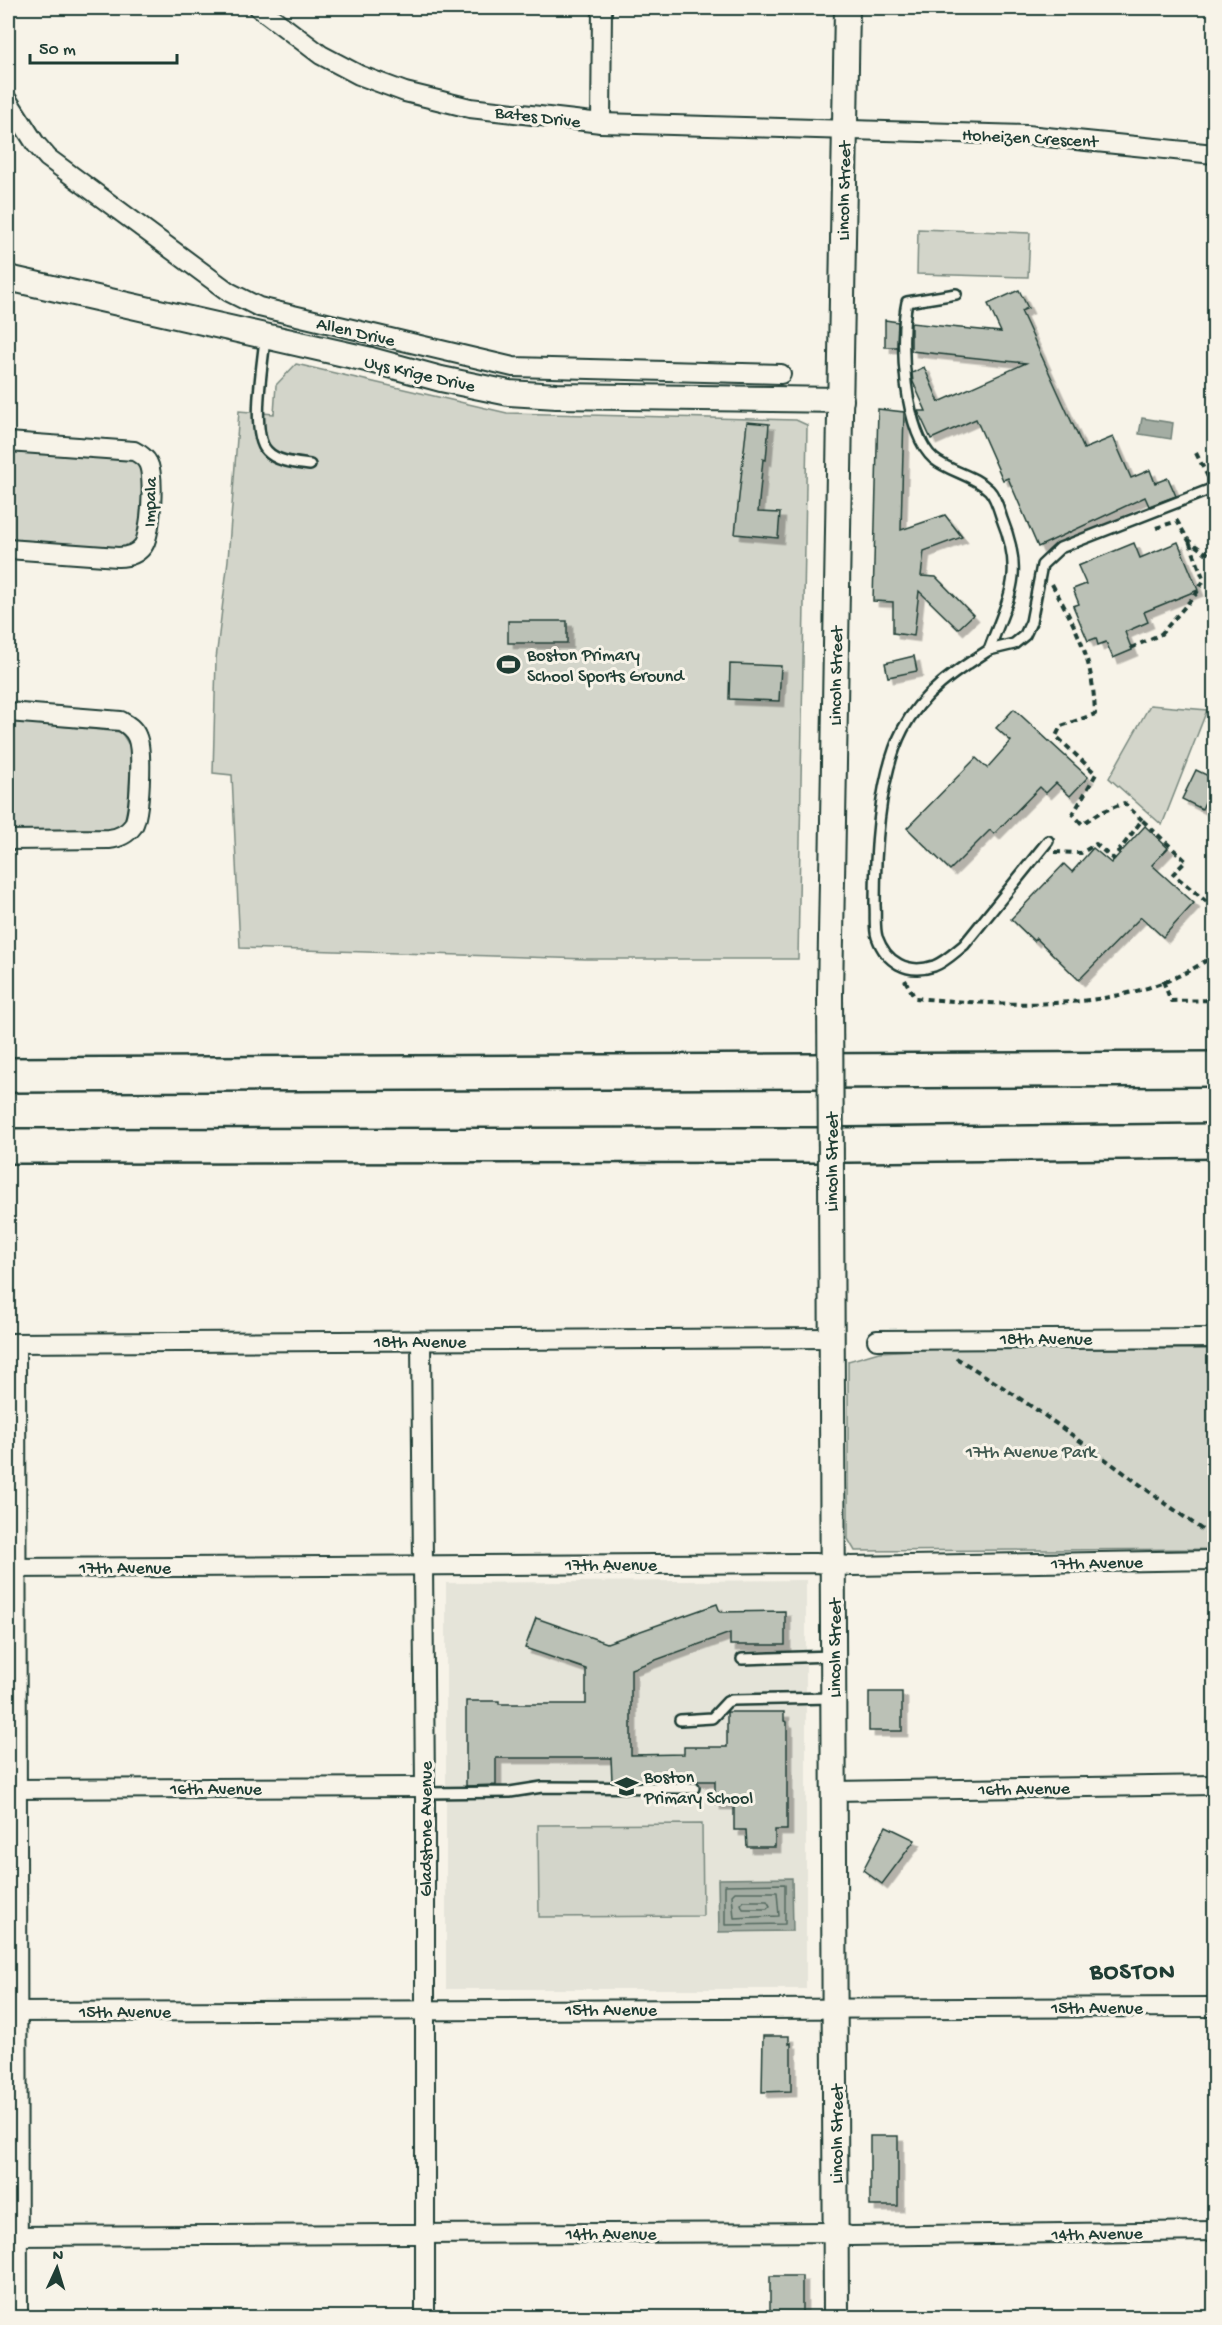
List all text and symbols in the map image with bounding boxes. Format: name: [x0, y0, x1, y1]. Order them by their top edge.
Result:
scale bar: [30, 27, 177, 65]
text: 50 m: [39, 40, 76, 61]
street label: Bates Drive: [493, 103, 582, 134]
street label: Hoheizen Crescent: [961, 125, 1100, 154]
street label: Lincoln Street: [834, 140, 857, 241]
street label: Allen Drive: [314, 314, 397, 353]
street label: Uys Krige Drive: [362, 352, 478, 399]
street label: Impala: [140, 476, 163, 527]
street label: Lincoln Street: [826, 625, 849, 726]
place label: Boston Primary School Sports Ground: [526, 646, 685, 688]
sports icon: Boston Primary School Sports Ground: [496, 651, 522, 677]
street label: Lincoln Street: [823, 1111, 844, 1212]
street label: 18th Avenue: [999, 1330, 1093, 1351]
street label: 18th Avenue: [373, 1333, 467, 1354]
park label: 17th Avenue Park: [965, 1443, 1098, 1464]
street label: 17th Avenue: [1050, 1553, 1144, 1576]
street label: 17th Avenue: [564, 1556, 658, 1577]
street label: 17th Avenue: [78, 1559, 172, 1580]
street label: Lincoln Street: [826, 1597, 847, 1698]
street label: Gladstone Avenue: [417, 1761, 438, 1897]
place label: Boston Primary School: [643, 1768, 753, 1810]
school or university icon: Boston Primary School: [613, 1773, 639, 1799]
street label: 16th Avenue: [977, 1779, 1071, 1802]
street label: 16th Avenue: [169, 1780, 263, 1801]
district label: BOSTON: [1089, 1959, 1176, 1988]
street label: 15th Avenue: [1050, 1999, 1144, 2020]
street label: 15th Avenue: [564, 2001, 658, 2022]
street label: 15th Avenue: [78, 2003, 172, 2024]
street label: Lincoln Street: [828, 2083, 849, 2184]
street label: 14th Avenue: [1050, 2224, 1144, 2247]
street label: 14th Avenue: [564, 2225, 657, 2246]
north arrow: [27, 2238, 87, 2298]
text: N: [52, 2247, 64, 2266]

